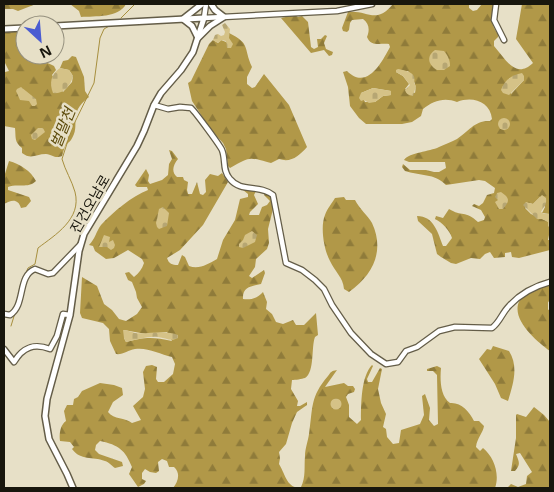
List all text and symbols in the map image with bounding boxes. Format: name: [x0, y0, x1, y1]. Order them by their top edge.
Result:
north arrow: [15, 15, 65, 65]
text: N: [37, 41, 55, 63]
water label: 벌말천: [45, 103, 80, 151]
street label: 진건오남로: [65, 171, 114, 236]

